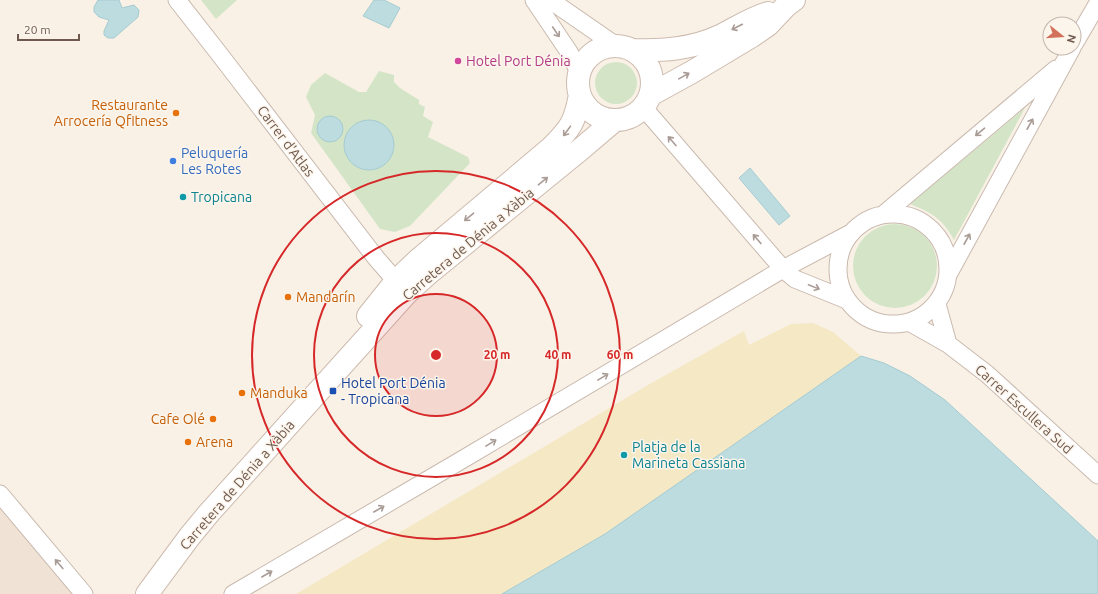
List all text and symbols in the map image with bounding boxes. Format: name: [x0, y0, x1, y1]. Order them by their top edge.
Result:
scale bar: [18, 16, 79, 42]
north arrow: [1042, 16, 1082, 56]
text: 20 m: [24, 23, 51, 36]
one-way arrow: [731, 24, 743, 31]
one-way arrow: [551, 27, 560, 38]
text: N: [1065, 33, 1079, 45]
place label: Hotel Port Dénia: [466, 53, 571, 69]
marker: Hotel Port Dénia: [453, 56, 463, 66]
one-way arrow: [678, 72, 690, 80]
place label: Restaurante Arrocería Qfitness: [54, 97, 168, 129]
street label: Carrer d'Atlas: [254, 102, 318, 180]
marker: Restaurante Arrocería Qfitness: [171, 108, 181, 118]
one-way arrow: [1026, 119, 1034, 131]
one-way arrow: [563, 125, 571, 136]
one-way arrow: [975, 128, 986, 137]
one-way arrow: [668, 136, 677, 147]
place label: Peluquería Les Rotes: [181, 145, 248, 177]
marker: Peluquería Les Rotes: [168, 156, 178, 166]
one-way arrow: [537, 176, 548, 185]
street label: Carretera de Dénia a Xàbia: [399, 184, 537, 304]
place label: Tropicana: [191, 189, 252, 205]
marker: Tropicana: [178, 192, 188, 202]
one-way arrow: [464, 212, 475, 221]
one-way arrow: [964, 233, 972, 245]
one-way arrow: [753, 234, 762, 245]
one-way arrow: [807, 283, 819, 291]
place label: Mandarín: [296, 289, 355, 305]
marker: Mandarín: [283, 292, 293, 302]
centre of rings: [429, 348, 443, 362]
text: 20 m: [484, 348, 510, 361]
text: 40 m: [545, 348, 571, 361]
text: 60 m: [607, 348, 633, 361]
street label: Carrer Escullera Sud: [972, 361, 1076, 457]
one-way arrow: [597, 372, 609, 380]
place label: Hotel Port Dénia - Tropicana: [341, 375, 446, 407]
place label: Manduka: [250, 385, 308, 401]
marker: Hotel Port Dénia - Tropicana: [328, 386, 338, 396]
marker: Manduka: [237, 388, 247, 398]
place label: Cafe Olé: [151, 411, 205, 427]
marker: Cafe Olé: [208, 414, 218, 424]
street label: Carretera de Dénia a Xàbia: [176, 417, 298, 553]
place label: Arena: [196, 434, 233, 450]
marker: Arena: [183, 437, 193, 447]
one-way arrow: [485, 438, 497, 446]
place label: Platja de la Marineta Cassiana: [632, 439, 745, 471]
marker: Platja de la Marineta Cassiana: [619, 450, 629, 460]
one-way arrow: [373, 504, 385, 512]
one-way arrow: [54, 559, 63, 569]
one-way arrow: [260, 570, 272, 578]

